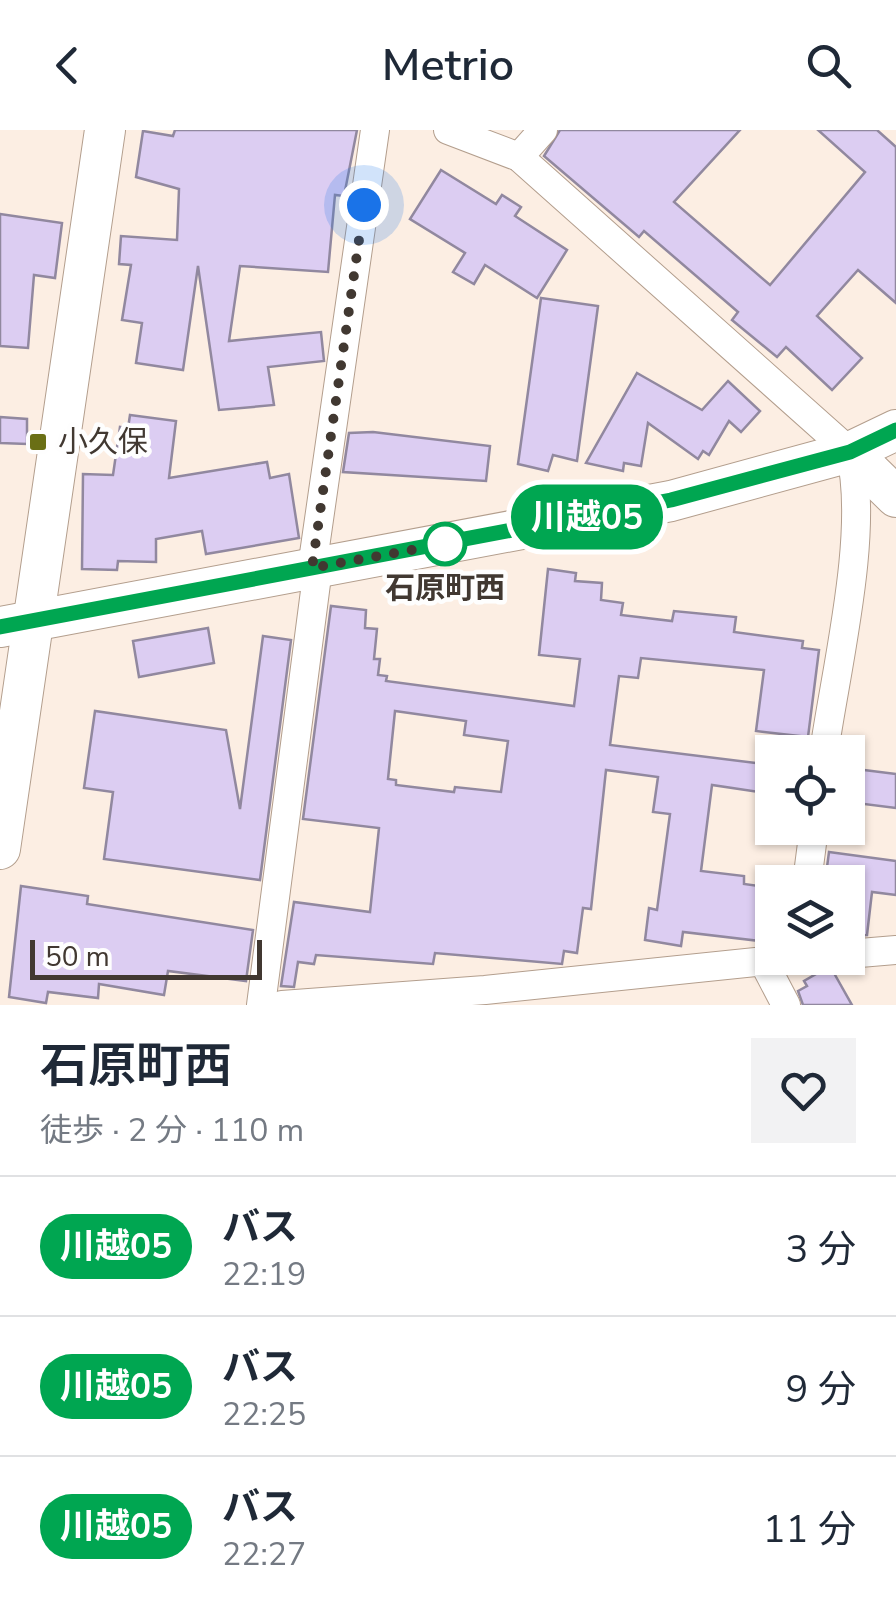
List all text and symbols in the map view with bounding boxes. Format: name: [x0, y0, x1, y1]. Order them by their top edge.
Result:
text: Metrio: [382, 35, 514, 96]
icon: back: [40, 38, 95, 93]
icon: search: [801, 38, 856, 93]
your location: [339, 180, 389, 230]
place label: 小久保: [58, 422, 148, 463]
marker: 小久保: [27, 431, 49, 453]
line badge: 川越05: [517, 484, 657, 550]
text: 川越05: [531, 494, 643, 541]
marker: 石原町西: [424, 523, 466, 565]
place label: 石原町西: [385, 568, 505, 609]
map controls: [755, 735, 865, 975]
button: locate: [755, 735, 865, 845]
button: layers: [755, 865, 865, 975]
scale bar: [30, 935, 262, 980]
text: 50 m: [45, 938, 110, 976]
text: 石原町西: [40, 1033, 232, 1099]
button: heart: [751, 1038, 856, 1143]
text: 徒歩 · 2 分 · 110 m: [40, 1109, 304, 1152]
text: バス: [222, 1202, 298, 1253]
text: 川越05: [60, 1223, 172, 1270]
text: 3 分: [785, 1224, 856, 1275]
text: 22:19: [222, 1253, 306, 1296]
text: バス: [222, 1342, 298, 1393]
text: 川越05: [60, 1363, 172, 1410]
text: 9 分: [785, 1364, 856, 1415]
text: 22:25: [222, 1393, 306, 1436]
text: バス: [222, 1482, 298, 1533]
text: 川越05: [60, 1503, 172, 1550]
text: 11 分: [763, 1504, 856, 1555]
text: 22:27: [222, 1533, 306, 1576]

